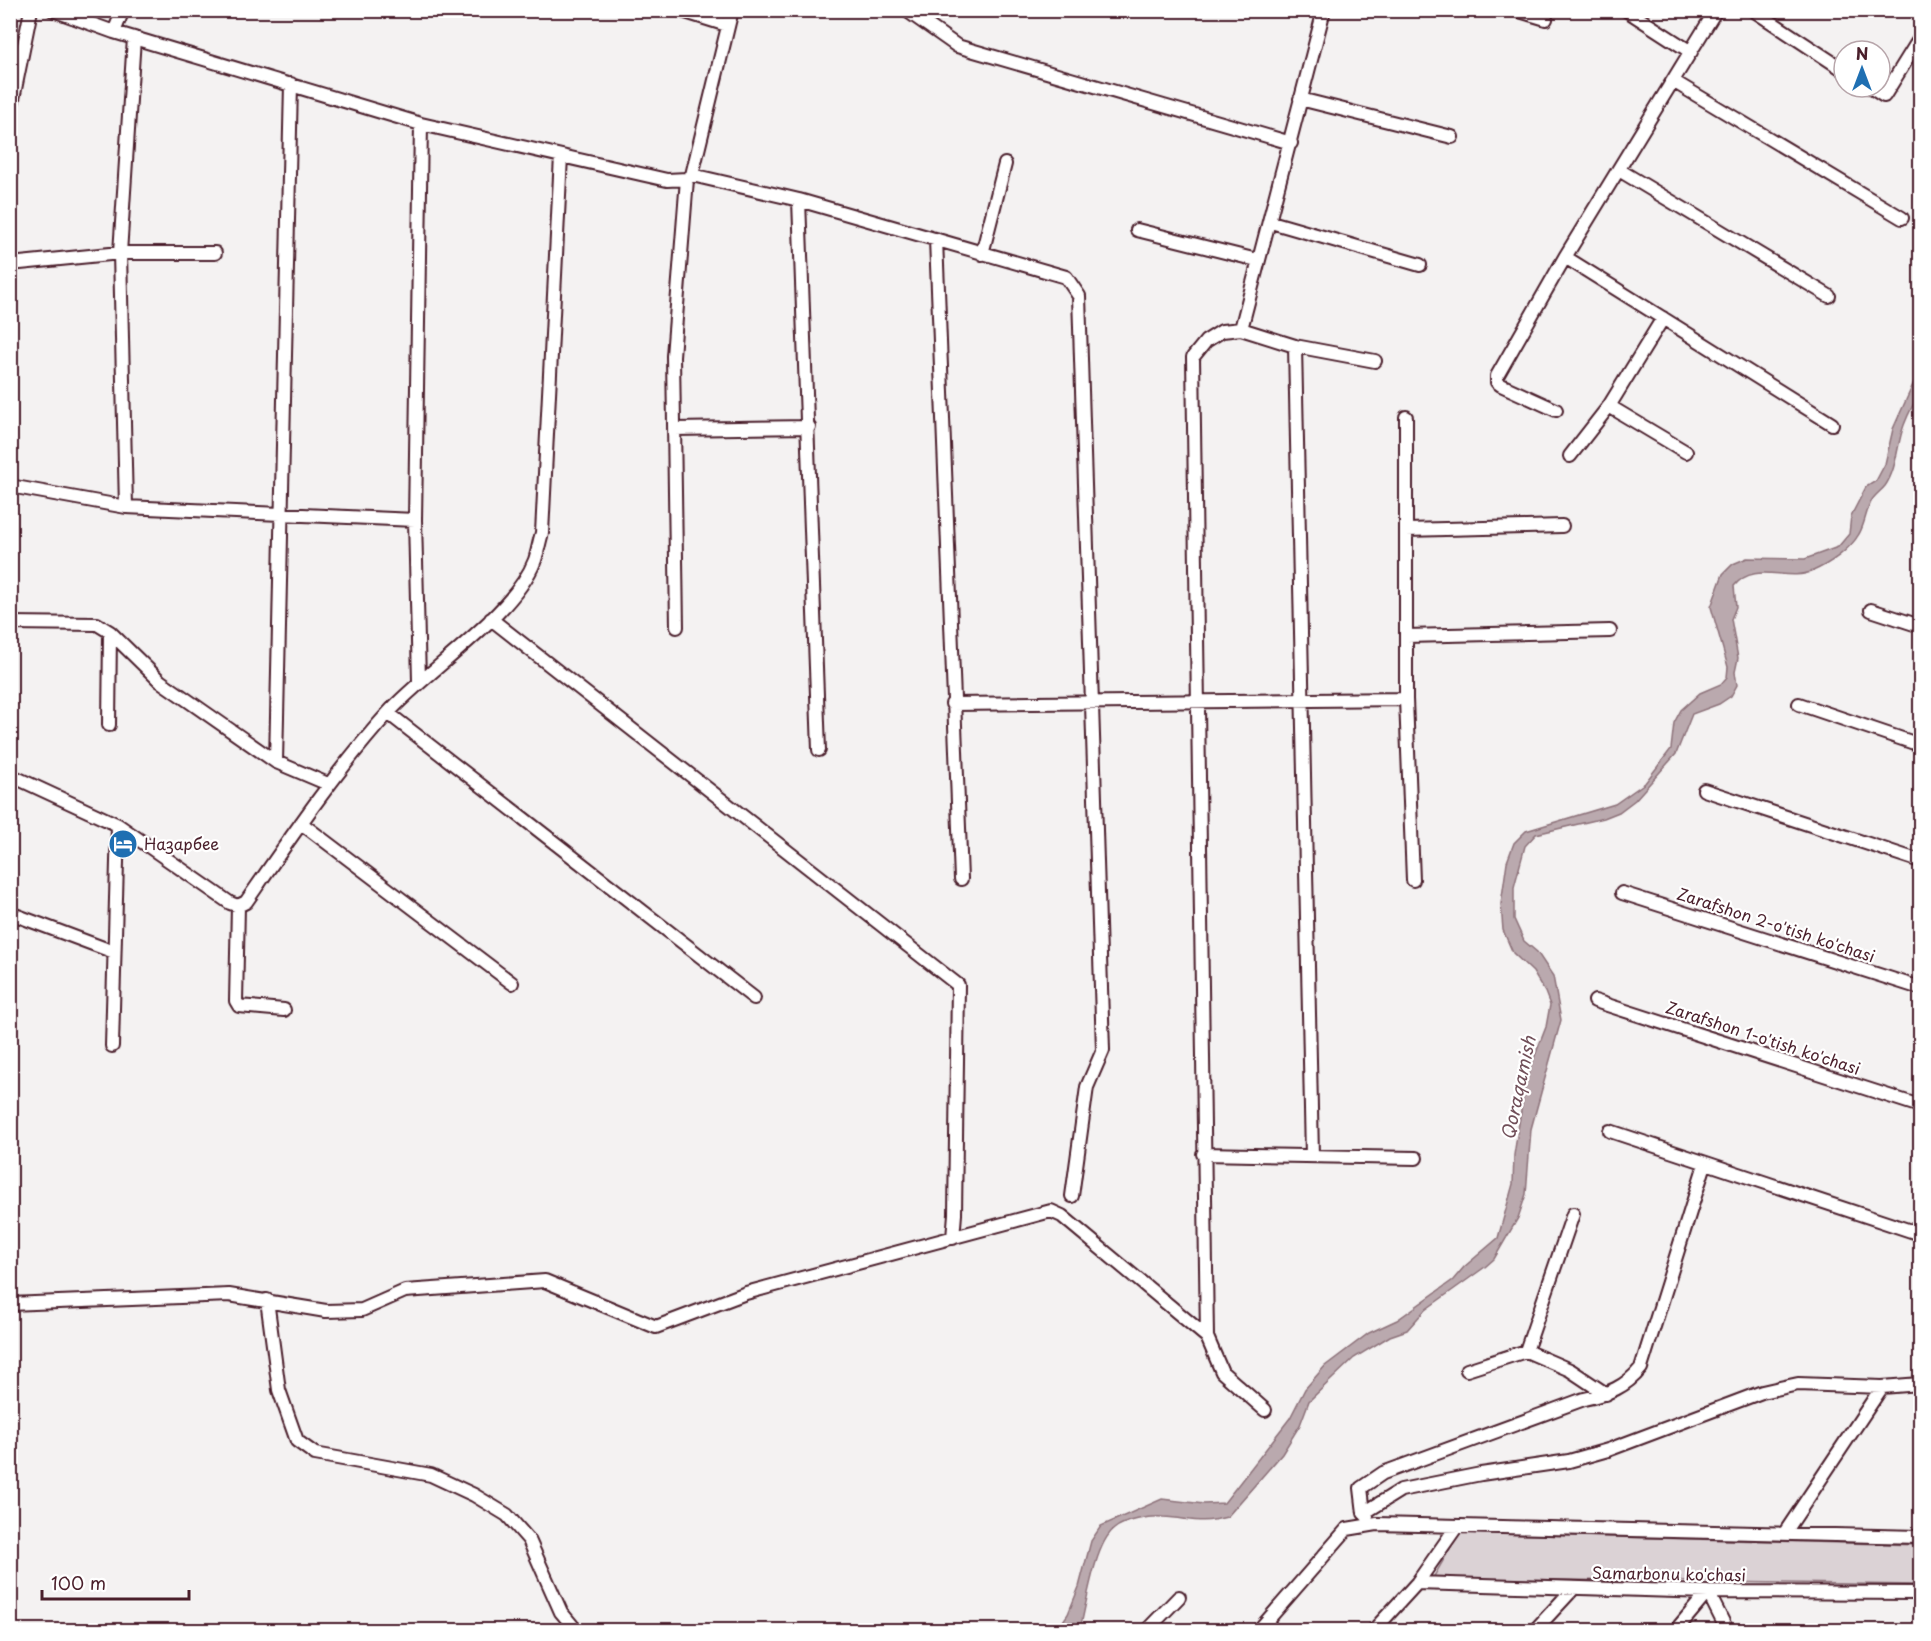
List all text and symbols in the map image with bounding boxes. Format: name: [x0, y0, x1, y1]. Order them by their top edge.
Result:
north arrow: [1832, 39, 1892, 99]
text: N: [1856, 41, 1868, 65]
hotel icon: Назарбее: [107, 828, 139, 860]
place label: Назарбее: [144, 831, 219, 855]
street label: Zarafshon 2-o'tish ko'chasi: [1674, 881, 1879, 967]
street label: Zarafshon 1-o'tish ko'chasi: [1663, 994, 1864, 1080]
water label: Qoraqamish: [1493, 1033, 1542, 1142]
street label: Samarbonu ko'chasi: [1592, 1560, 1746, 1586]
scale bar: [42, 1563, 189, 1601]
text: 100 m: [51, 1569, 106, 1596]

